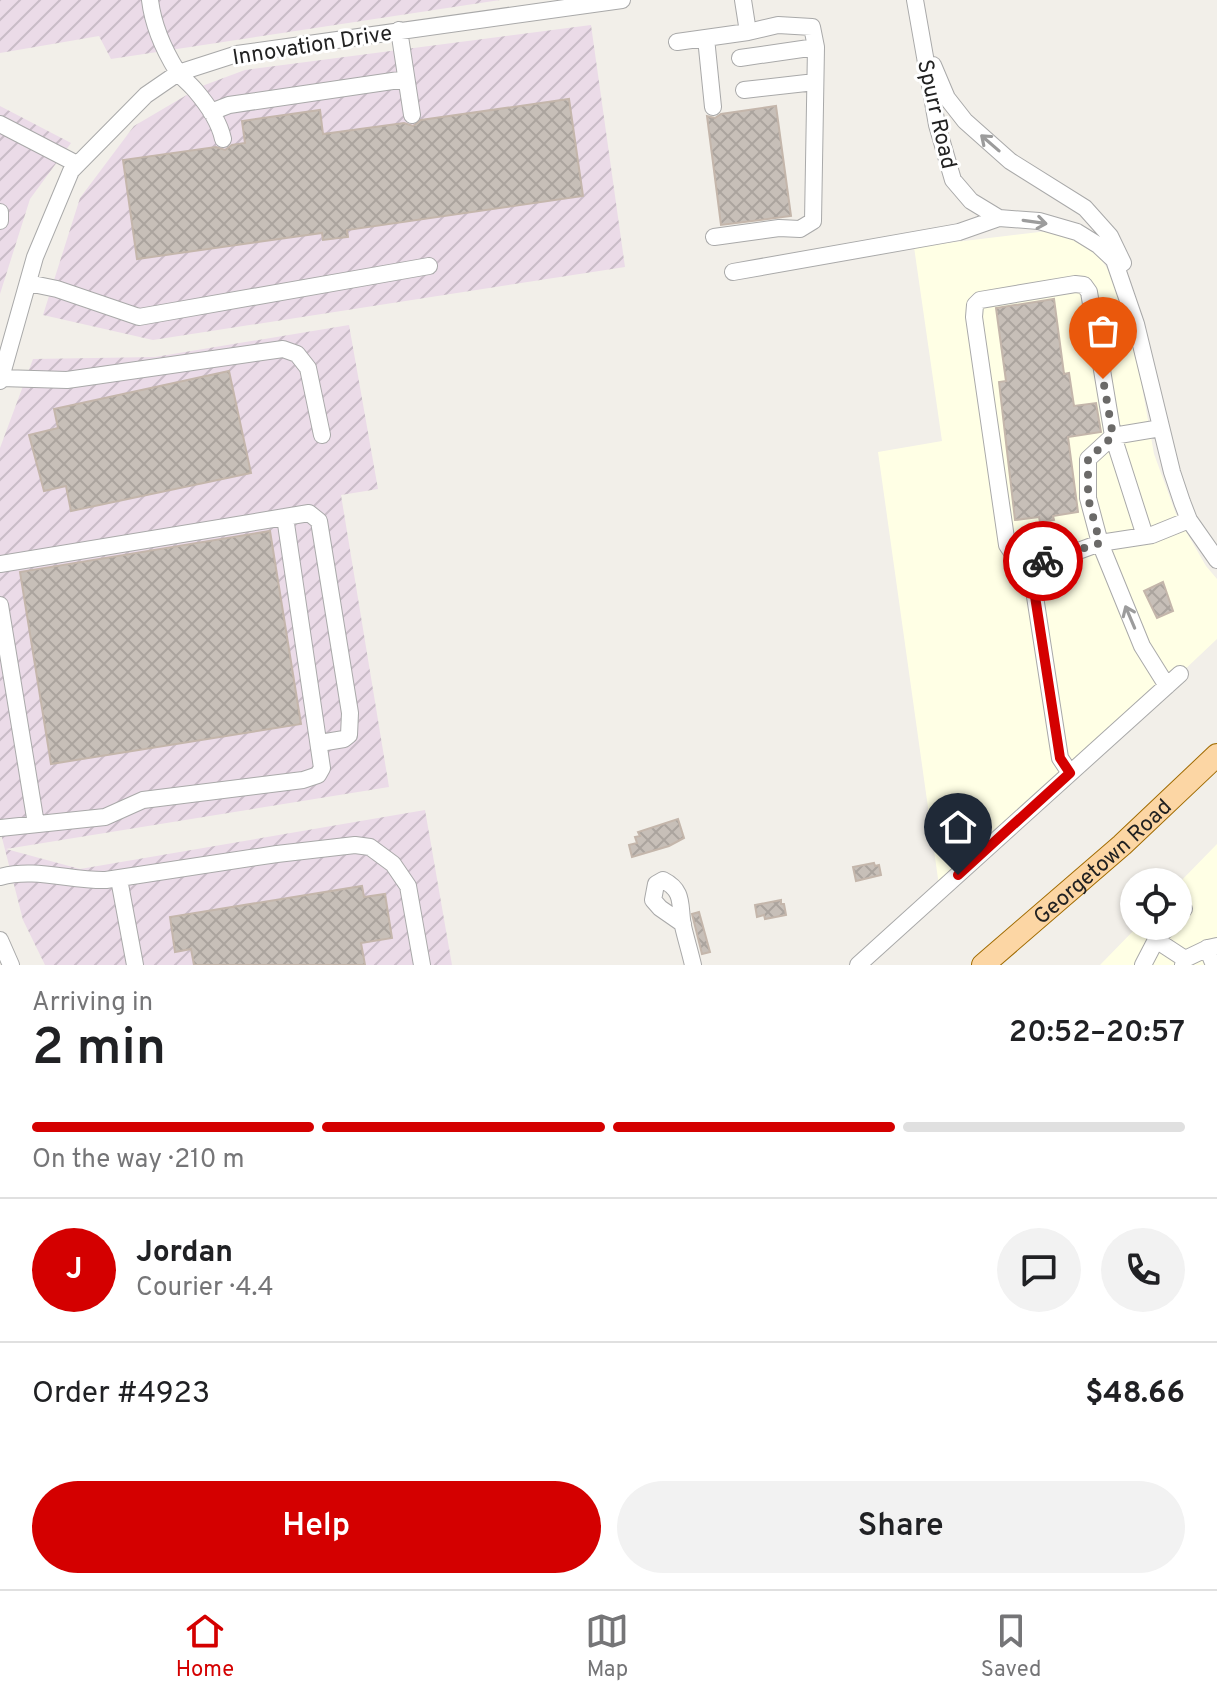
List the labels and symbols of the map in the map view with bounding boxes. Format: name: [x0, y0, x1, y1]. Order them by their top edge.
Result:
street label: Innovation Drive: [231, 21, 394, 72]
street label: Spurr Road: [910, 57, 961, 172]
one-way arrow: [980, 134, 1000, 152]
one-way arrow: [1022, 215, 1047, 230]
pin: [1069, 297, 1137, 379]
courier: [1003, 521, 1083, 601]
one-way arrow: [1122, 605, 1136, 630]
pin: [924, 793, 992, 875]
street label: Georgetown Road: [1029, 794, 1178, 931]

